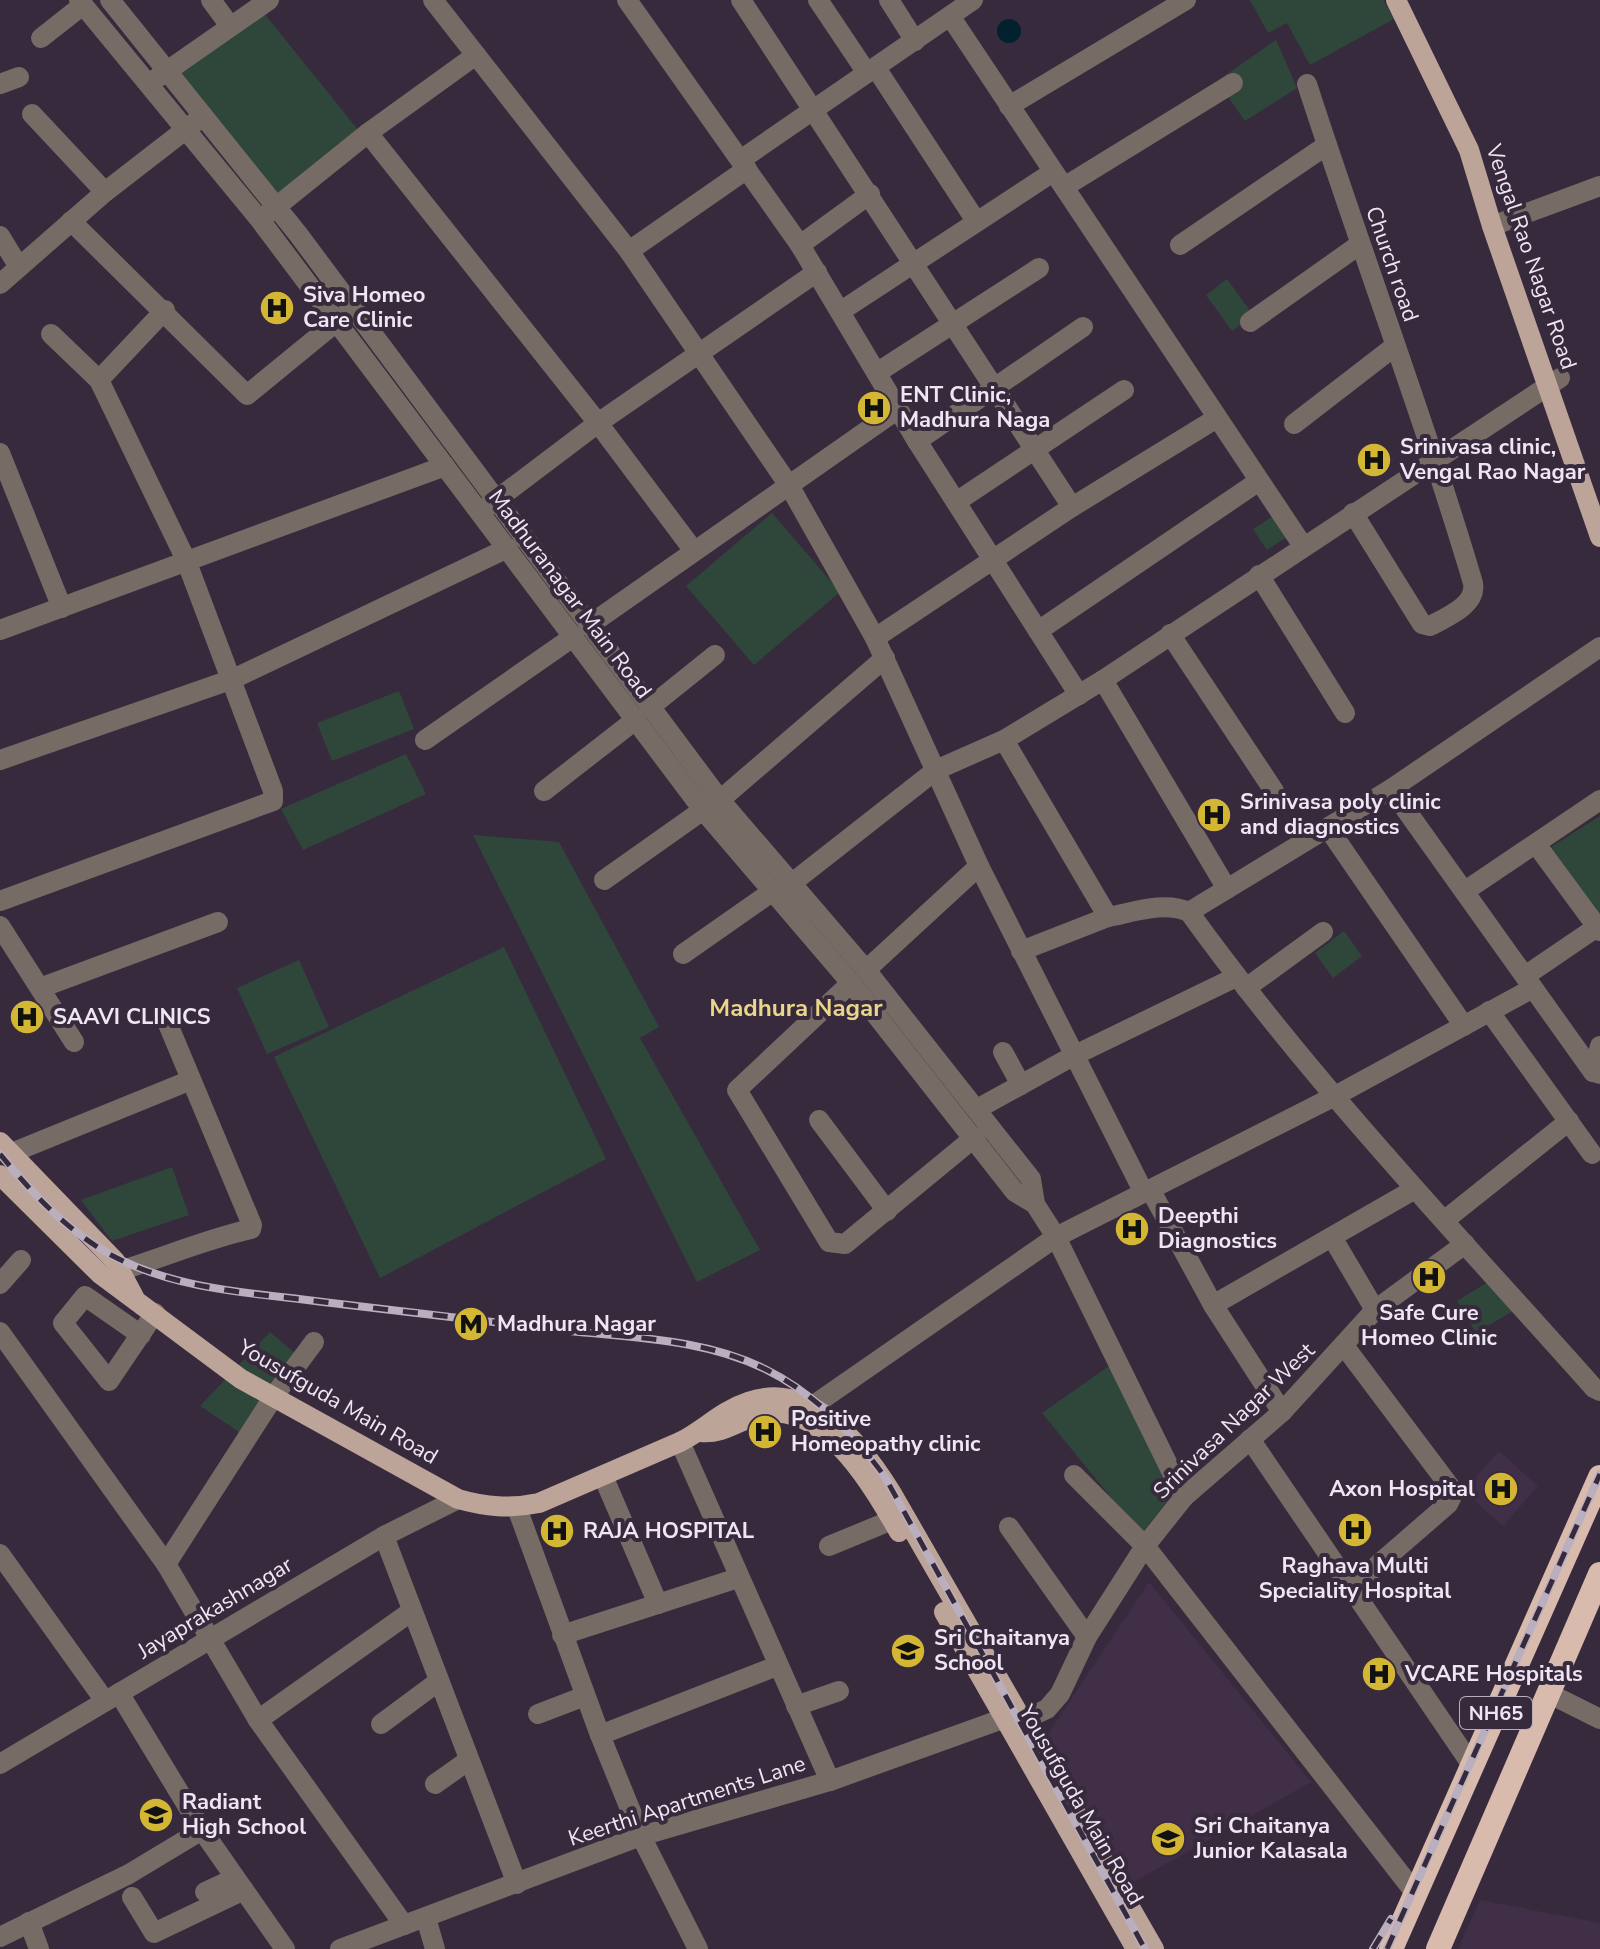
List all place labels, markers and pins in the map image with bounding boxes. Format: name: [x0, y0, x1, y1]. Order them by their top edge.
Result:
place label: Siva Homeo Care Clinic: [303, 280, 425, 335]
hospital icon: Siva Homeo Care Clinic: [258, 289, 296, 327]
place label: ENT Clinic, Madhura Naga: [900, 380, 1050, 435]
hospital icon: ENT Clinic, Madhura Naga: [855, 389, 893, 427]
place label: Srinivasa clinic, Vengal Rao Nagar: [1399, 432, 1586, 487]
hospital icon: Srinivasa clinic, Vengal Rao Nagar: [1355, 441, 1393, 479]
place label: Srinivasa poly clinic and diagnostics: [1240, 787, 1441, 842]
hospital icon: Srinivasa poly clinic and diagnostics: [1195, 796, 1233, 834]
hospital icon: SAAVI CLINICS: [8, 998, 46, 1036]
place label: SAAVI CLINICS: [53, 1002, 211, 1032]
place label: Deepthi Diagnostics: [1158, 1201, 1277, 1256]
hospital icon: Deepthi Diagnostics: [1113, 1210, 1151, 1248]
hospital icon: Safe Cure Homeo Clinic: [1410, 1258, 1448, 1296]
place label: Safe Cure Homeo Clinic: [1361, 1298, 1498, 1353]
metro station icon: Madhura Nagar: [452, 1305, 490, 1343]
place label: Madhura Nagar: [497, 1309, 656, 1339]
place label: Positive Homeopathy clinic: [791, 1404, 981, 1459]
hospital icon: Positive Homeopathy clinic: [746, 1413, 784, 1451]
hospital icon: Axon Hospital: [1482, 1470, 1520, 1508]
place label: Axon Hospital: [1329, 1474, 1475, 1504]
hospital icon: Raghava Multi Speciality Hospital: [1336, 1511, 1374, 1549]
hospital icon: RAJA HOSPITAL: [538, 1512, 576, 1550]
place label: RAJA HOSPITAL: [583, 1516, 754, 1546]
place label: Raghava Multi Speciality Hospital: [1259, 1551, 1451, 1606]
place label: Sri Chaitanya School: [934, 1623, 1070, 1678]
school or university icon: Sri Chaitanya School: [889, 1632, 927, 1670]
hospital icon: VCARE Hospitals: [1360, 1655, 1398, 1693]
place label: VCARE Hospitals: [1404, 1659, 1583, 1689]
place label: Radiant High School: [182, 1787, 306, 1842]
school or university icon: Radiant High School: [137, 1796, 175, 1834]
place label: Sri Chaitanya Junior Kalasala: [1193, 1811, 1348, 1866]
school or university icon: Sri Chaitanya Junior Kalasala: [1149, 1820, 1187, 1858]

